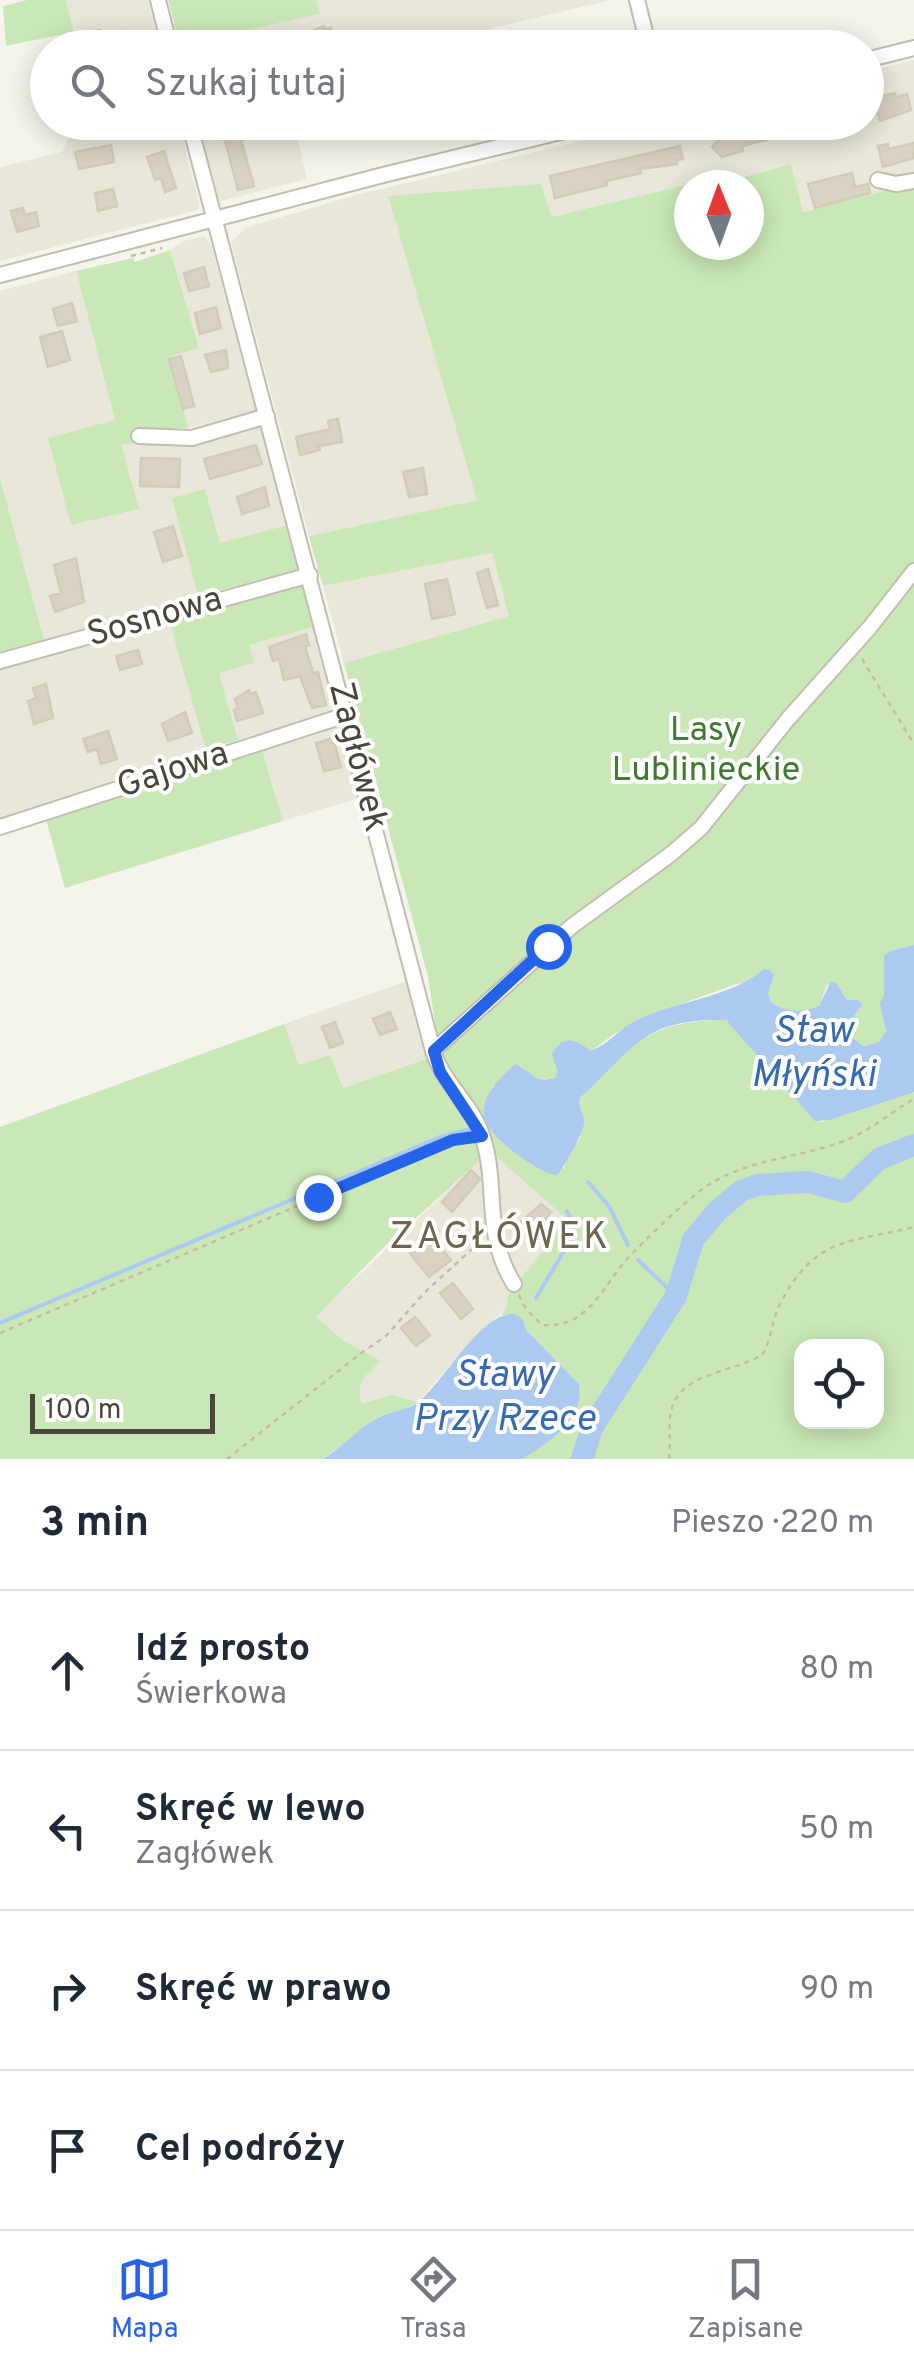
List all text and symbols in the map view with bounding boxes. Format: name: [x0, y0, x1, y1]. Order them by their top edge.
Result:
search box: [30, 30, 884, 140]
icon: search: [65, 58, 120, 113]
text: Szukaj tutaj: [145, 61, 347, 110]
north arrow: [674, 170, 764, 260]
street label: Sosnowa: [82, 578, 228, 658]
street label: Zagłówek: [317, 678, 397, 836]
park label: Lasy Lublinieckie: [612, 709, 800, 793]
street label: Gajowa: [112, 732, 234, 810]
route start: [526, 924, 572, 970]
water label: Staw Młyński: [751, 1008, 878, 1101]
route end: [296, 1175, 342, 1221]
district label: ZAGŁÓWEK: [389, 1212, 611, 1263]
map controls: [794, 1339, 884, 1429]
button: locate: [794, 1339, 884, 1429]
water label: Stawy Przy Rzece: [413, 1352, 596, 1445]
scale bar: [30, 1389, 215, 1434]
text: 100 m: [45, 1393, 121, 1429]
text: 3 min: [40, 1498, 149, 1551]
text: Pieszo · 220 m: [671, 1504, 874, 1544]
text: Idź prosto: [135, 1626, 310, 1675]
icon: ahead: [40, 1643, 95, 1698]
text: 80 m: [800, 1650, 874, 1690]
text: Świerkowa: [135, 1675, 287, 1715]
text: Skręć w lewo: [135, 1786, 366, 1835]
icon: left: [40, 1803, 95, 1858]
text: 50 m: [799, 1810, 874, 1850]
text: Zagłówek: [135, 1835, 274, 1875]
icon: right: [40, 1963, 95, 2018]
text: Skręć w prawo: [135, 1966, 392, 2015]
text: 90 m: [800, 1970, 874, 2010]
icon: arrive: [40, 2123, 95, 2178]
text: Cel podróży: [135, 2126, 345, 2175]
tab: Mapa: [111, 2252, 178, 2348]
tab: Trasa: [400, 2252, 466, 2348]
tab: Zapisane: [688, 2252, 803, 2348]

